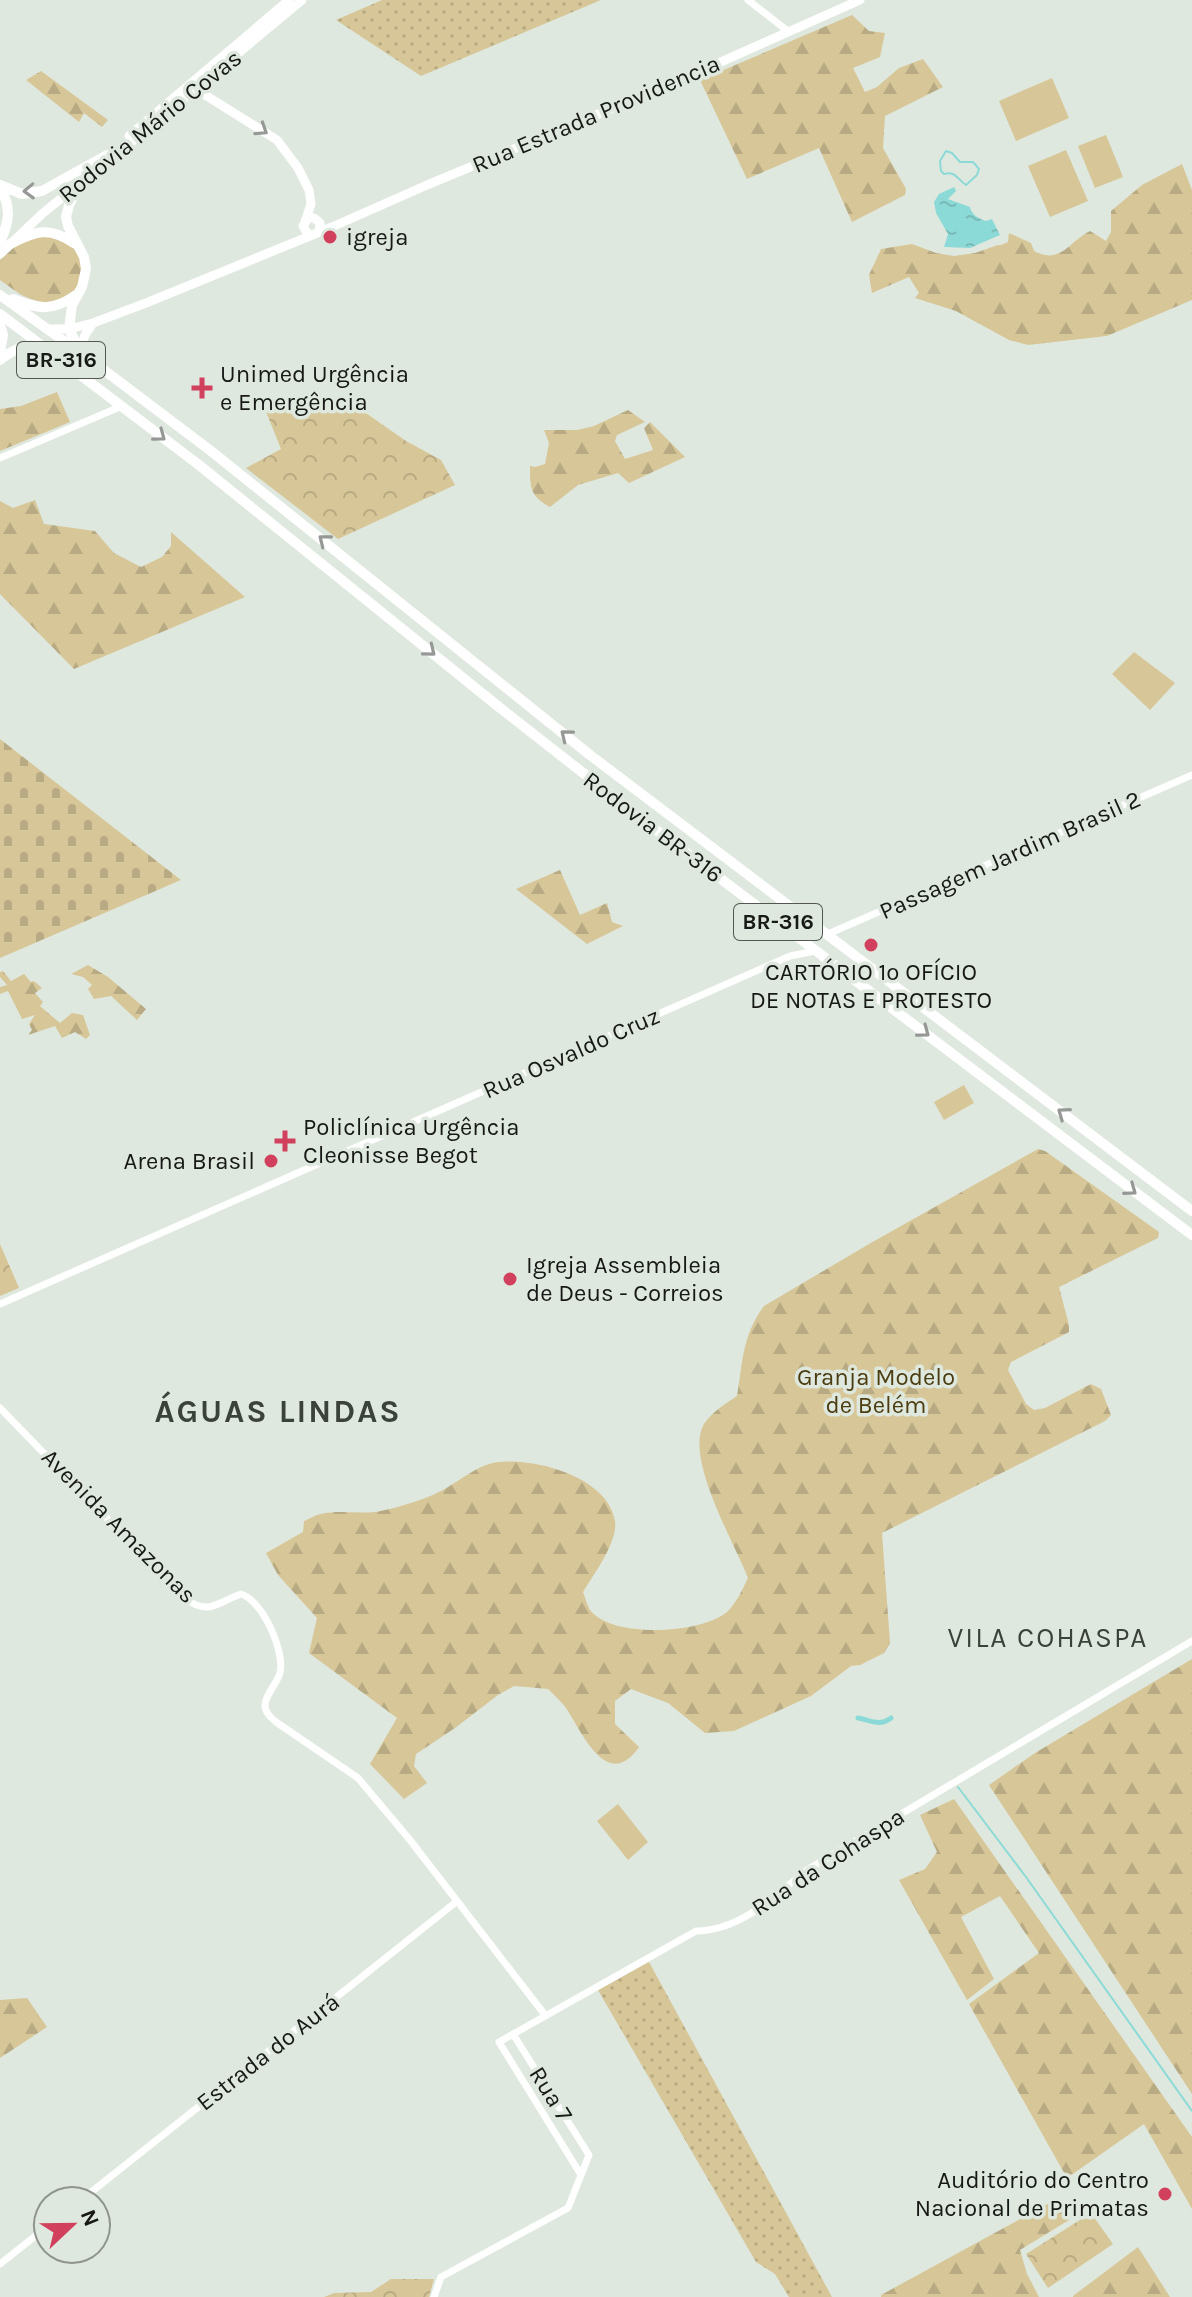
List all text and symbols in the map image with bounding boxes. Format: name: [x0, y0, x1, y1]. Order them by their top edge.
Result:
street label: Rodovia Mário Covas: [53, 44, 247, 208]
street label: Rua Estrada Providencia: [468, 49, 724, 179]
one-way arrow: [254, 120, 268, 135]
one-way arrow: [23, 183, 35, 200]
place label: igreja: [346, 223, 408, 251]
marker: igreja: [321, 228, 339, 246]
road number: BR-316: [17, 342, 105, 378]
place label: Unimed Urgência e Emergência: [220, 360, 409, 416]
marker: Unimed Urgência e Emergência: [191, 377, 213, 399]
one-way arrow: [152, 426, 166, 440]
one-way arrow: [319, 535, 333, 550]
one-way arrow: [421, 641, 435, 656]
one-way arrow: [560, 731, 575, 745]
street label: Rodovia BR-316: [578, 766, 728, 888]
street label: Passagem Jardim Brasil 2: [875, 785, 1145, 925]
road number: BR-316: [734, 904, 822, 940]
marker: CARTÓRIO 1º OFÍCIO DE NOTAS E PROTESTO: [862, 936, 880, 954]
place label: CARTÓRIO 1º OFÍCIO DE NOTAS E PROTESTO: [750, 957, 992, 1014]
street label: Rua Osvaldo Cruz: [478, 1001, 664, 1105]
one-way arrow: [915, 1023, 929, 1037]
one-way arrow: [1057, 1108, 1072, 1123]
place label: Policlínica Urgência Cleonisse Begot: [303, 1113, 520, 1169]
marker: Policlínica Urgência Cleonisse Begot: [274, 1130, 296, 1152]
place label: Arena Brasil: [124, 1147, 255, 1175]
marker: Arena Brasil: [262, 1152, 280, 1170]
one-way arrow: [1122, 1180, 1136, 1194]
place label: Igreja Assembleia de Deus - Correios: [526, 1251, 724, 1307]
marker: Igreja Assembleia de Deus - Correios: [501, 1270, 519, 1288]
park label: Granja Modelo de Belém: [797, 1363, 955, 1419]
district label: ÁGUAS LINDAS: [154, 1391, 402, 1430]
street label: Avenida Amazonas: [36, 1443, 202, 1609]
district label: VILA COHASPA: [948, 1621, 1148, 1654]
street label: Rua da Cohaspa: [746, 1802, 910, 1922]
street label: Estrada do Aurá: [191, 1988, 345, 2116]
street label: Rua 7: [523, 2061, 579, 2127]
place label: Auditório do Centro Nacional de Primatas: [915, 2166, 1149, 2222]
north arrow: [32, 2185, 112, 2265]
marker: Auditório do Centro Nacional de Primatas: [1156, 2185, 1174, 2203]
text: N: [75, 2206, 105, 2230]

